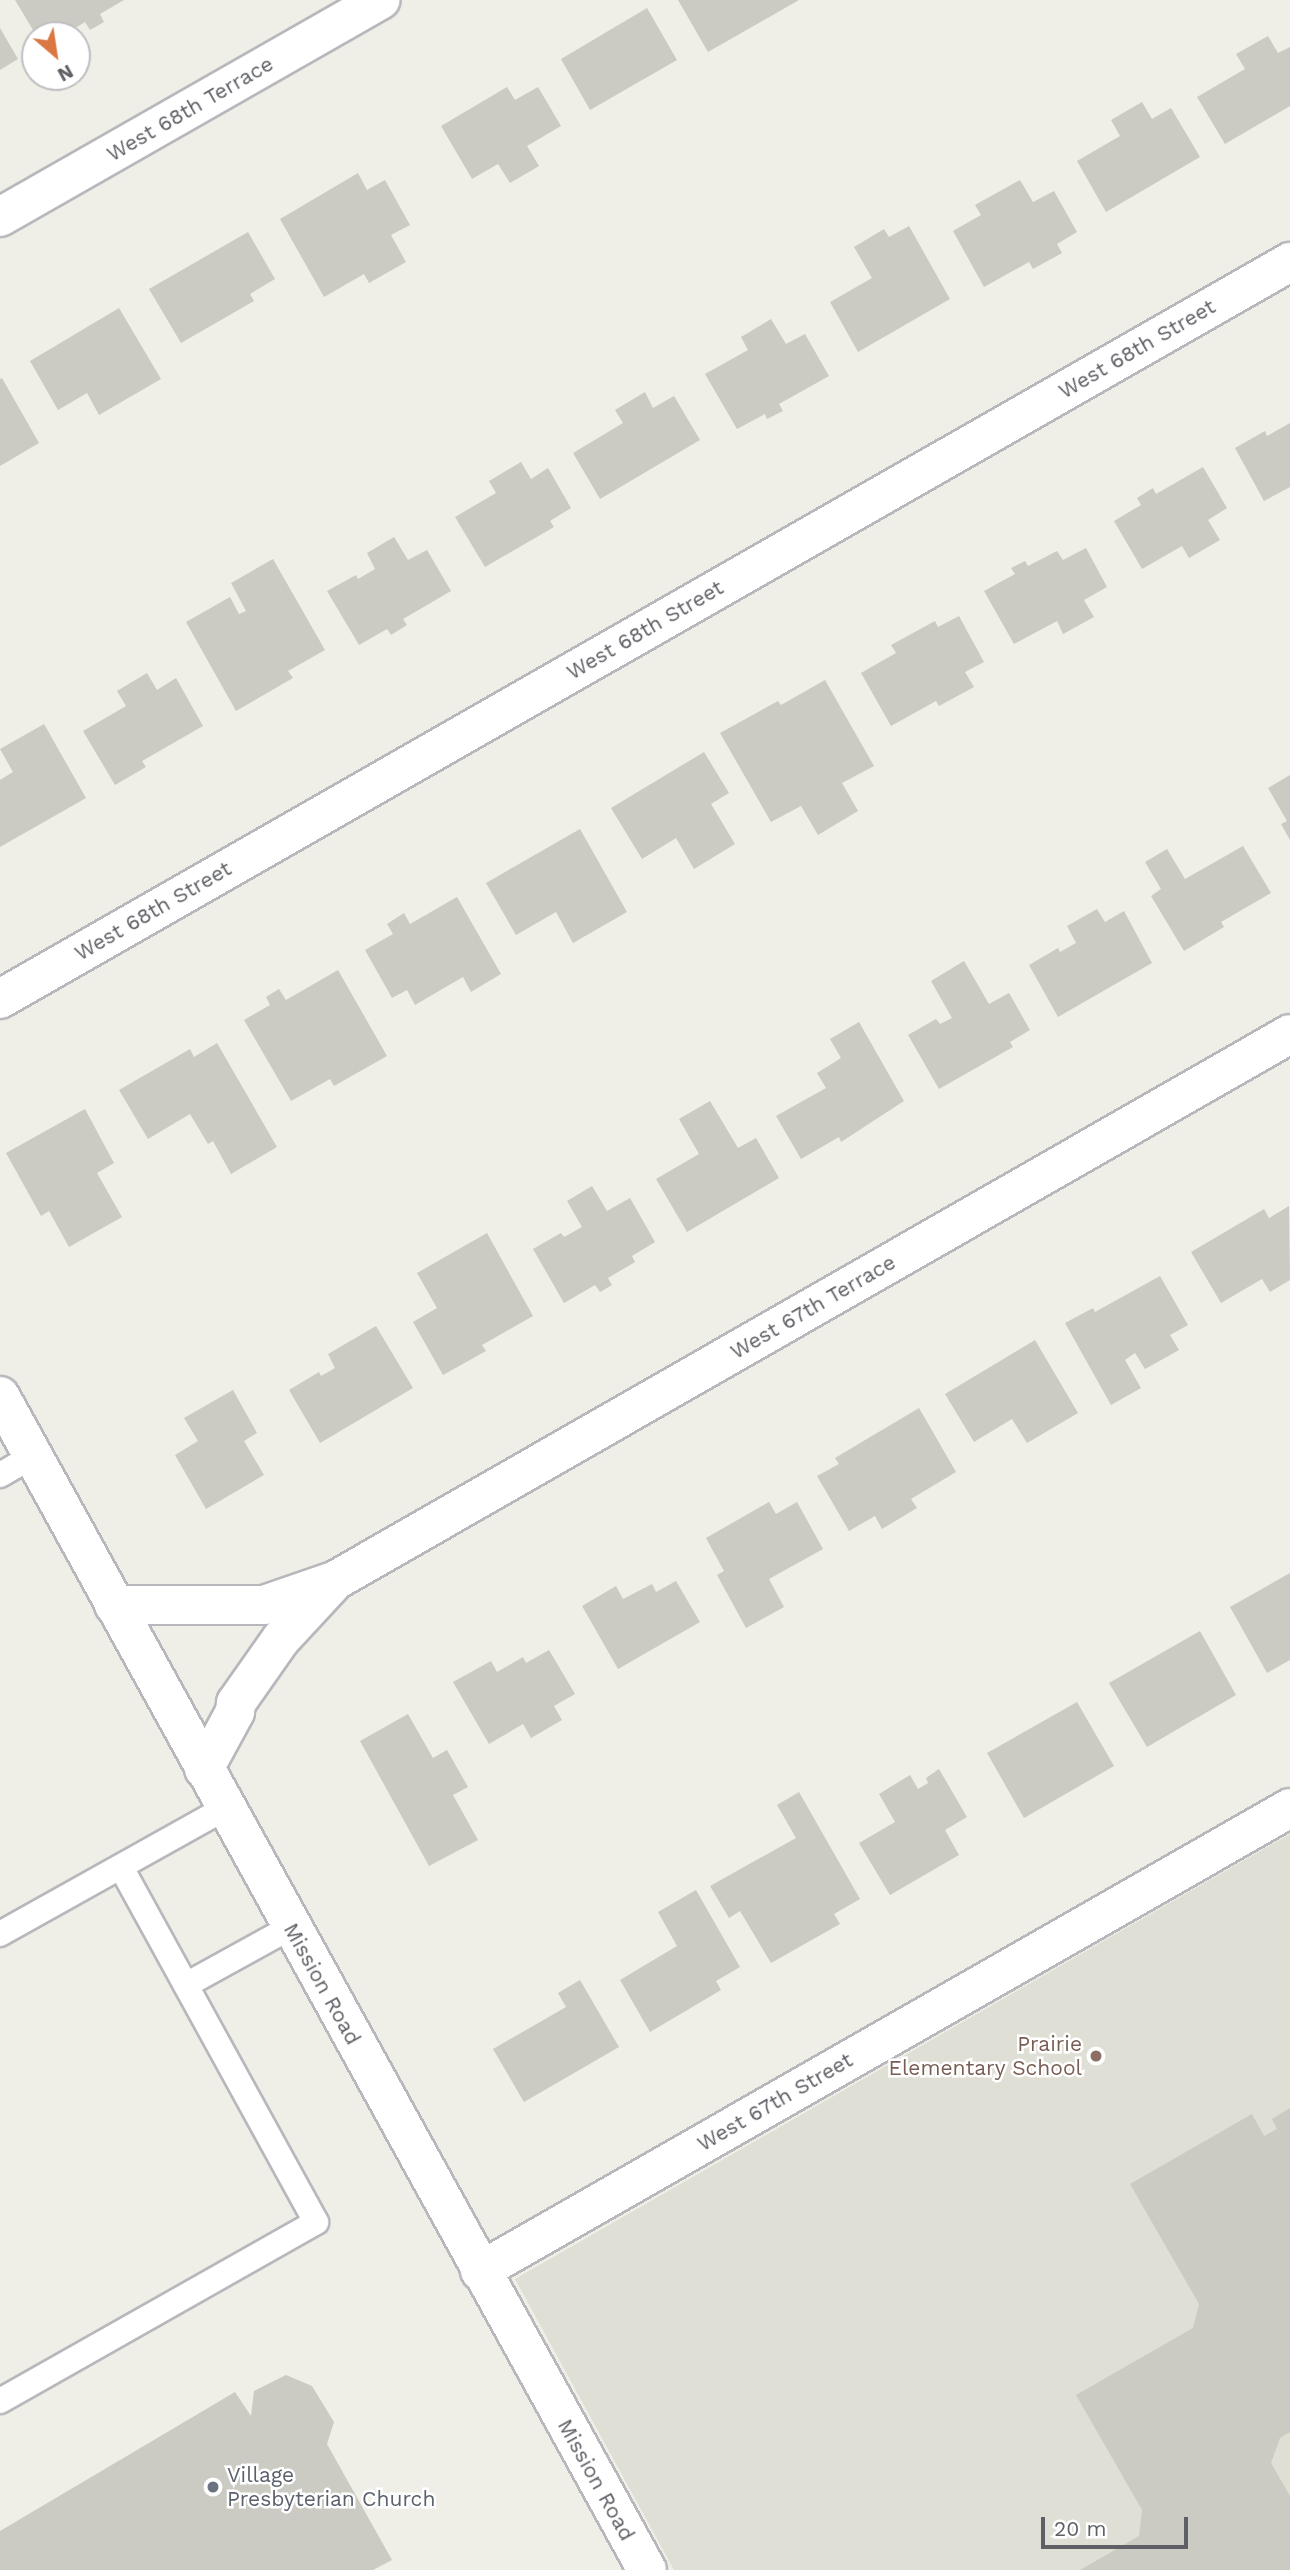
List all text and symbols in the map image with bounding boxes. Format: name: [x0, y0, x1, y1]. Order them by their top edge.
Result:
north arrow: [21, 21, 91, 91]
street label: West 68th Terrace: [102, 51, 278, 167]
text: N: [54, 60, 77, 87]
street label: West 68th Street: [1054, 294, 1220, 404]
street label: West 68th Street: [562, 575, 728, 685]
street label: West 68th Street: [70, 856, 236, 966]
street label: West 67th Terrace: [726, 1249, 900, 1365]
street label: Mission Road: [278, 1919, 366, 2049]
place label: Prairie Elementary School: [888, 2031, 1082, 2081]
street label: West 67th Street: [693, 2047, 857, 2157]
marker: Prairie Elementary School: [1088, 2048, 1104, 2064]
street label: Mission Road: [552, 2415, 640, 2545]
place label: Village Presbyterian Church: [227, 2462, 435, 2512]
marker: Village Presbyterian Church: [205, 2479, 221, 2495]
scale bar: [1045, 2504, 1192, 2548]
text: 20 m: [1054, 2516, 1106, 2541]

